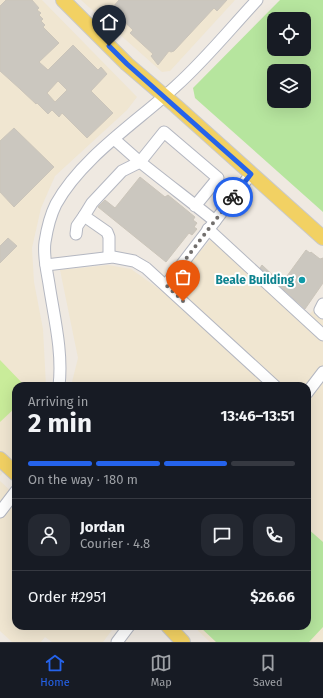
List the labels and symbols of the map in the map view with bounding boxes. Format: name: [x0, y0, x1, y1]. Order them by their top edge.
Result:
pin: [92, 5, 126, 46]
courier: [213, 177, 253, 217]
pin: [166, 260, 200, 301]
place label: Beale Building: [215, 273, 294, 287]
marker: Beale Building: [297, 275, 307, 285]

